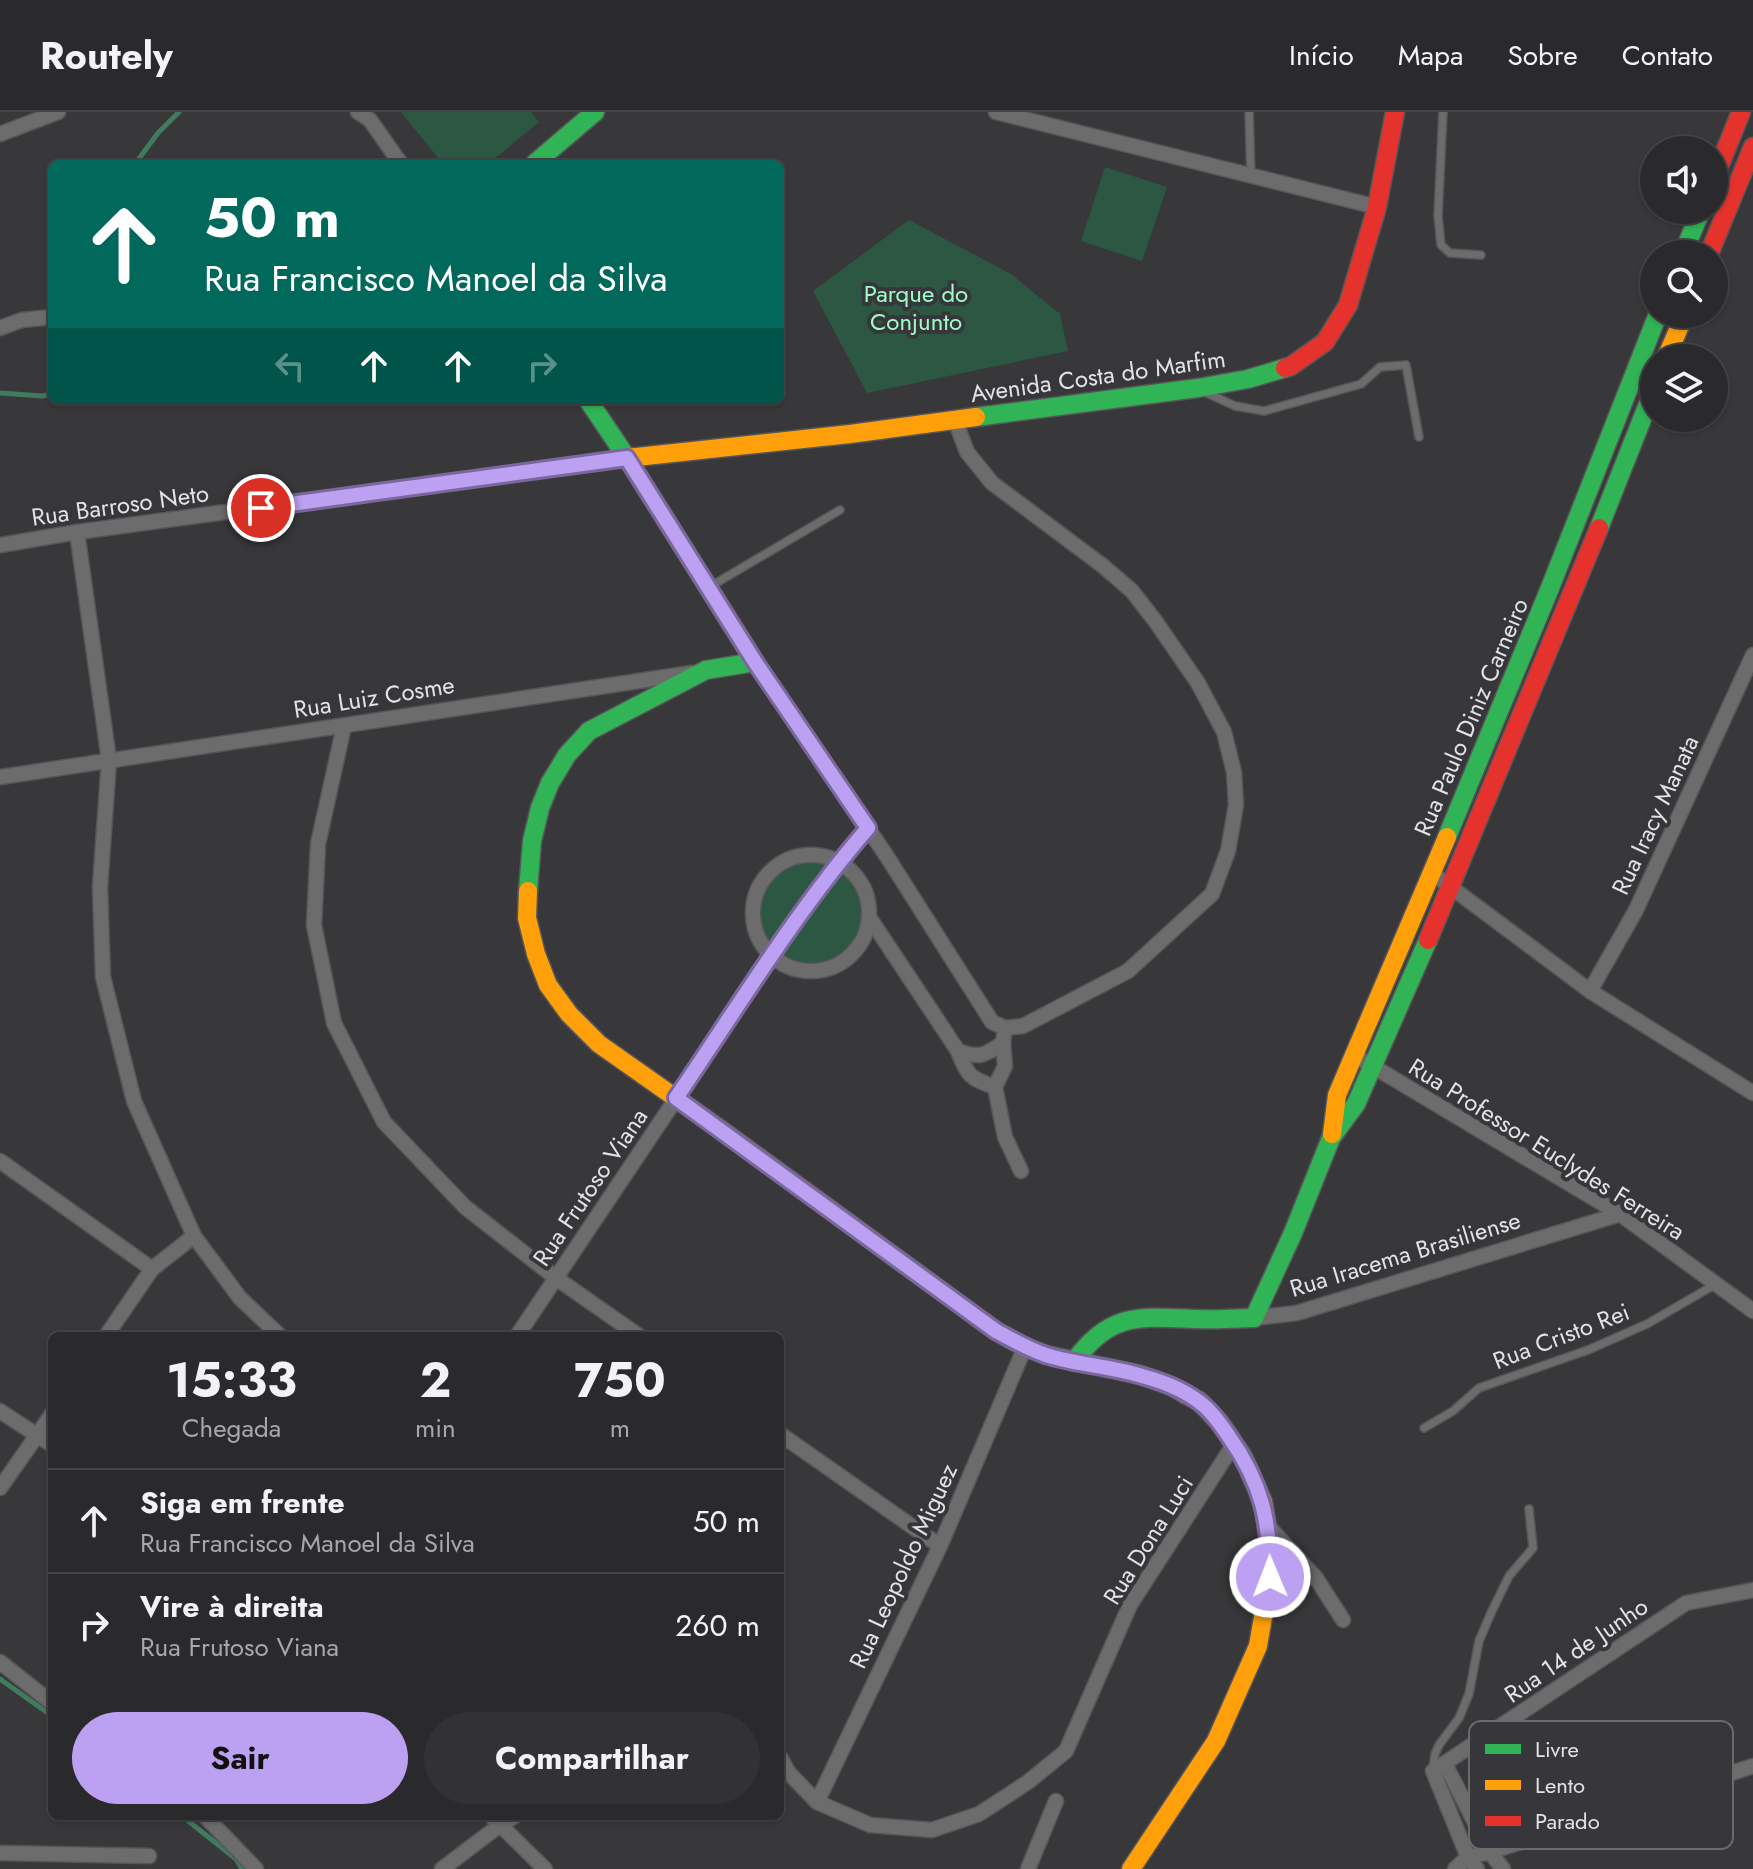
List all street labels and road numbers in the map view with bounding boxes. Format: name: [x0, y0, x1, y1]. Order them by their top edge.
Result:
street label: Avenida Costa do Marfim: [968, 341, 1228, 411]
street label: Rua Barroso Neto: [29, 475, 211, 535]
street label: Rua Paulo Diniz Carneiro: [1405, 593, 1537, 841]
street label: Rua Luiz Cosme: [291, 667, 457, 727]
street label: Rua Iracy Manata: [1603, 730, 1707, 900]
street label: Rua Professor Euclydes Ferreira: [1402, 1049, 1692, 1249]
street label: Rua Frutoso Viana: [524, 1101, 656, 1273]
street label: Rua Iracema Brasiliense: [1285, 1202, 1525, 1306]
street label: Rua Cristo Rei: [1488, 1294, 1634, 1378]
street label: Rua Leopoldo Miguez: [840, 1458, 966, 1674]
street label: Rua Dona Luci: [1094, 1469, 1202, 1611]
street label: Rua 14 de Junho: [1497, 1589, 1655, 1711]

